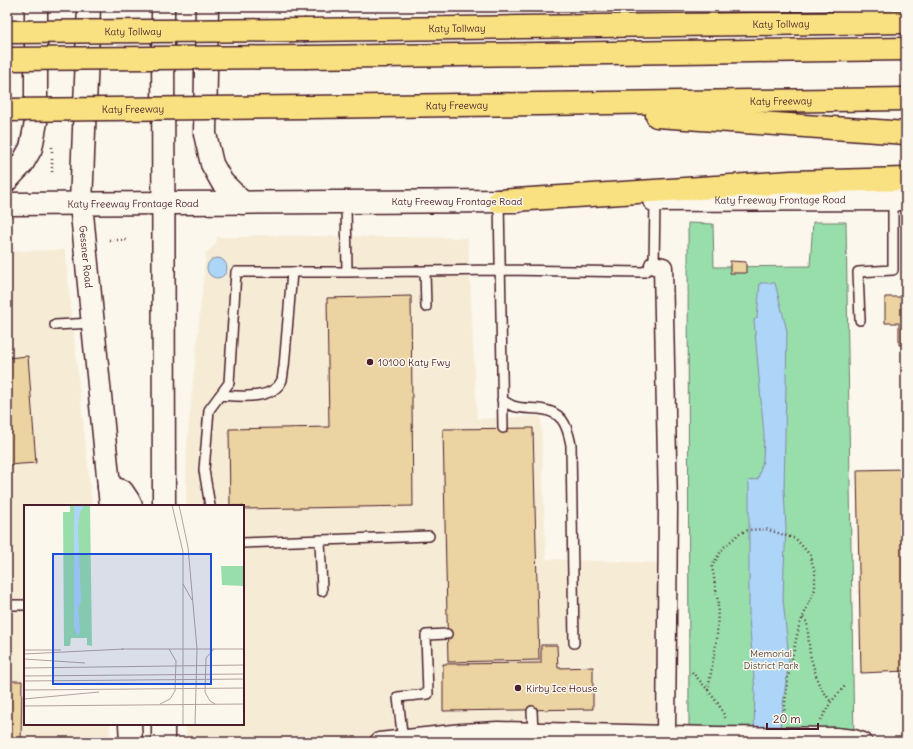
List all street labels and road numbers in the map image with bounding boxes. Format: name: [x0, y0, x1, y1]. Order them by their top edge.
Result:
street label: Katy Tollway: [752, 17, 810, 31]
street label: Katy Tollway: [428, 22, 486, 35]
street label: Katy Tollway: [104, 25, 162, 38]
street label: Katy Freeway: [750, 94, 812, 108]
street label: Katy Freeway: [426, 99, 488, 112]
street label: Katy Freeway: [102, 102, 164, 116]
street label: Katy Freeway Frontage Road: [714, 193, 846, 207]
street label: Katy Freeway Frontage Road: [391, 195, 523, 208]
street label: Katy Freeway Frontage Road: [67, 197, 199, 211]
street label: Gessner Road: [76, 225, 95, 289]

